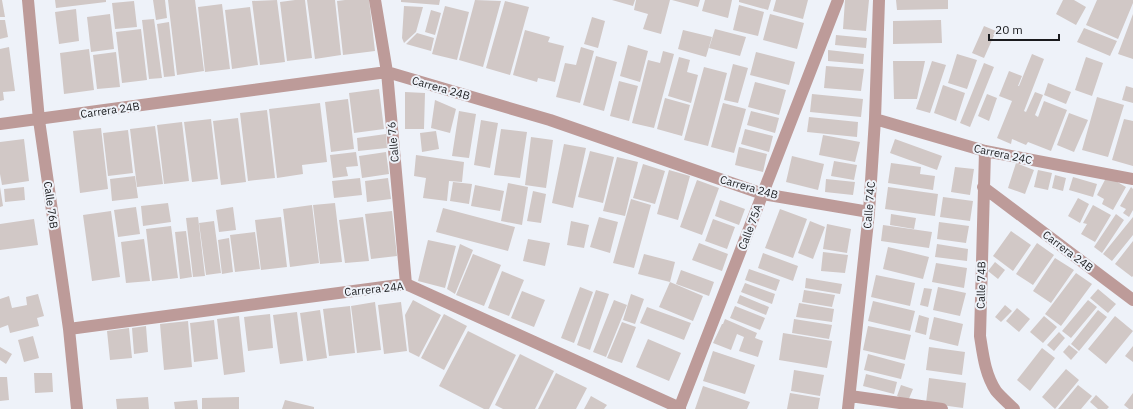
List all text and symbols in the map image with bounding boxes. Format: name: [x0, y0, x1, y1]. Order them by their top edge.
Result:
scale bar: [989, 16, 1059, 42]
text: 20 m: [995, 22, 1023, 37]
street label: Carrera 24B: [410, 73, 472, 103]
street label: Carrera 24B: [80, 99, 140, 121]
street label: Calle 76: [384, 121, 402, 163]
street label: Carrera 24C: [973, 141, 1034, 167]
street label: Carrera 24B: [718, 172, 780, 202]
street label: Calle 76B: [41, 180, 61, 230]
street label: Calle 74C: [860, 181, 878, 229]
street label: Calle 75A: [735, 202, 765, 252]
street label: Carrera 24B: [1040, 227, 1096, 275]
street label: Calle 74B: [974, 261, 988, 309]
street label: Carrera 24A: [344, 279, 404, 299]

